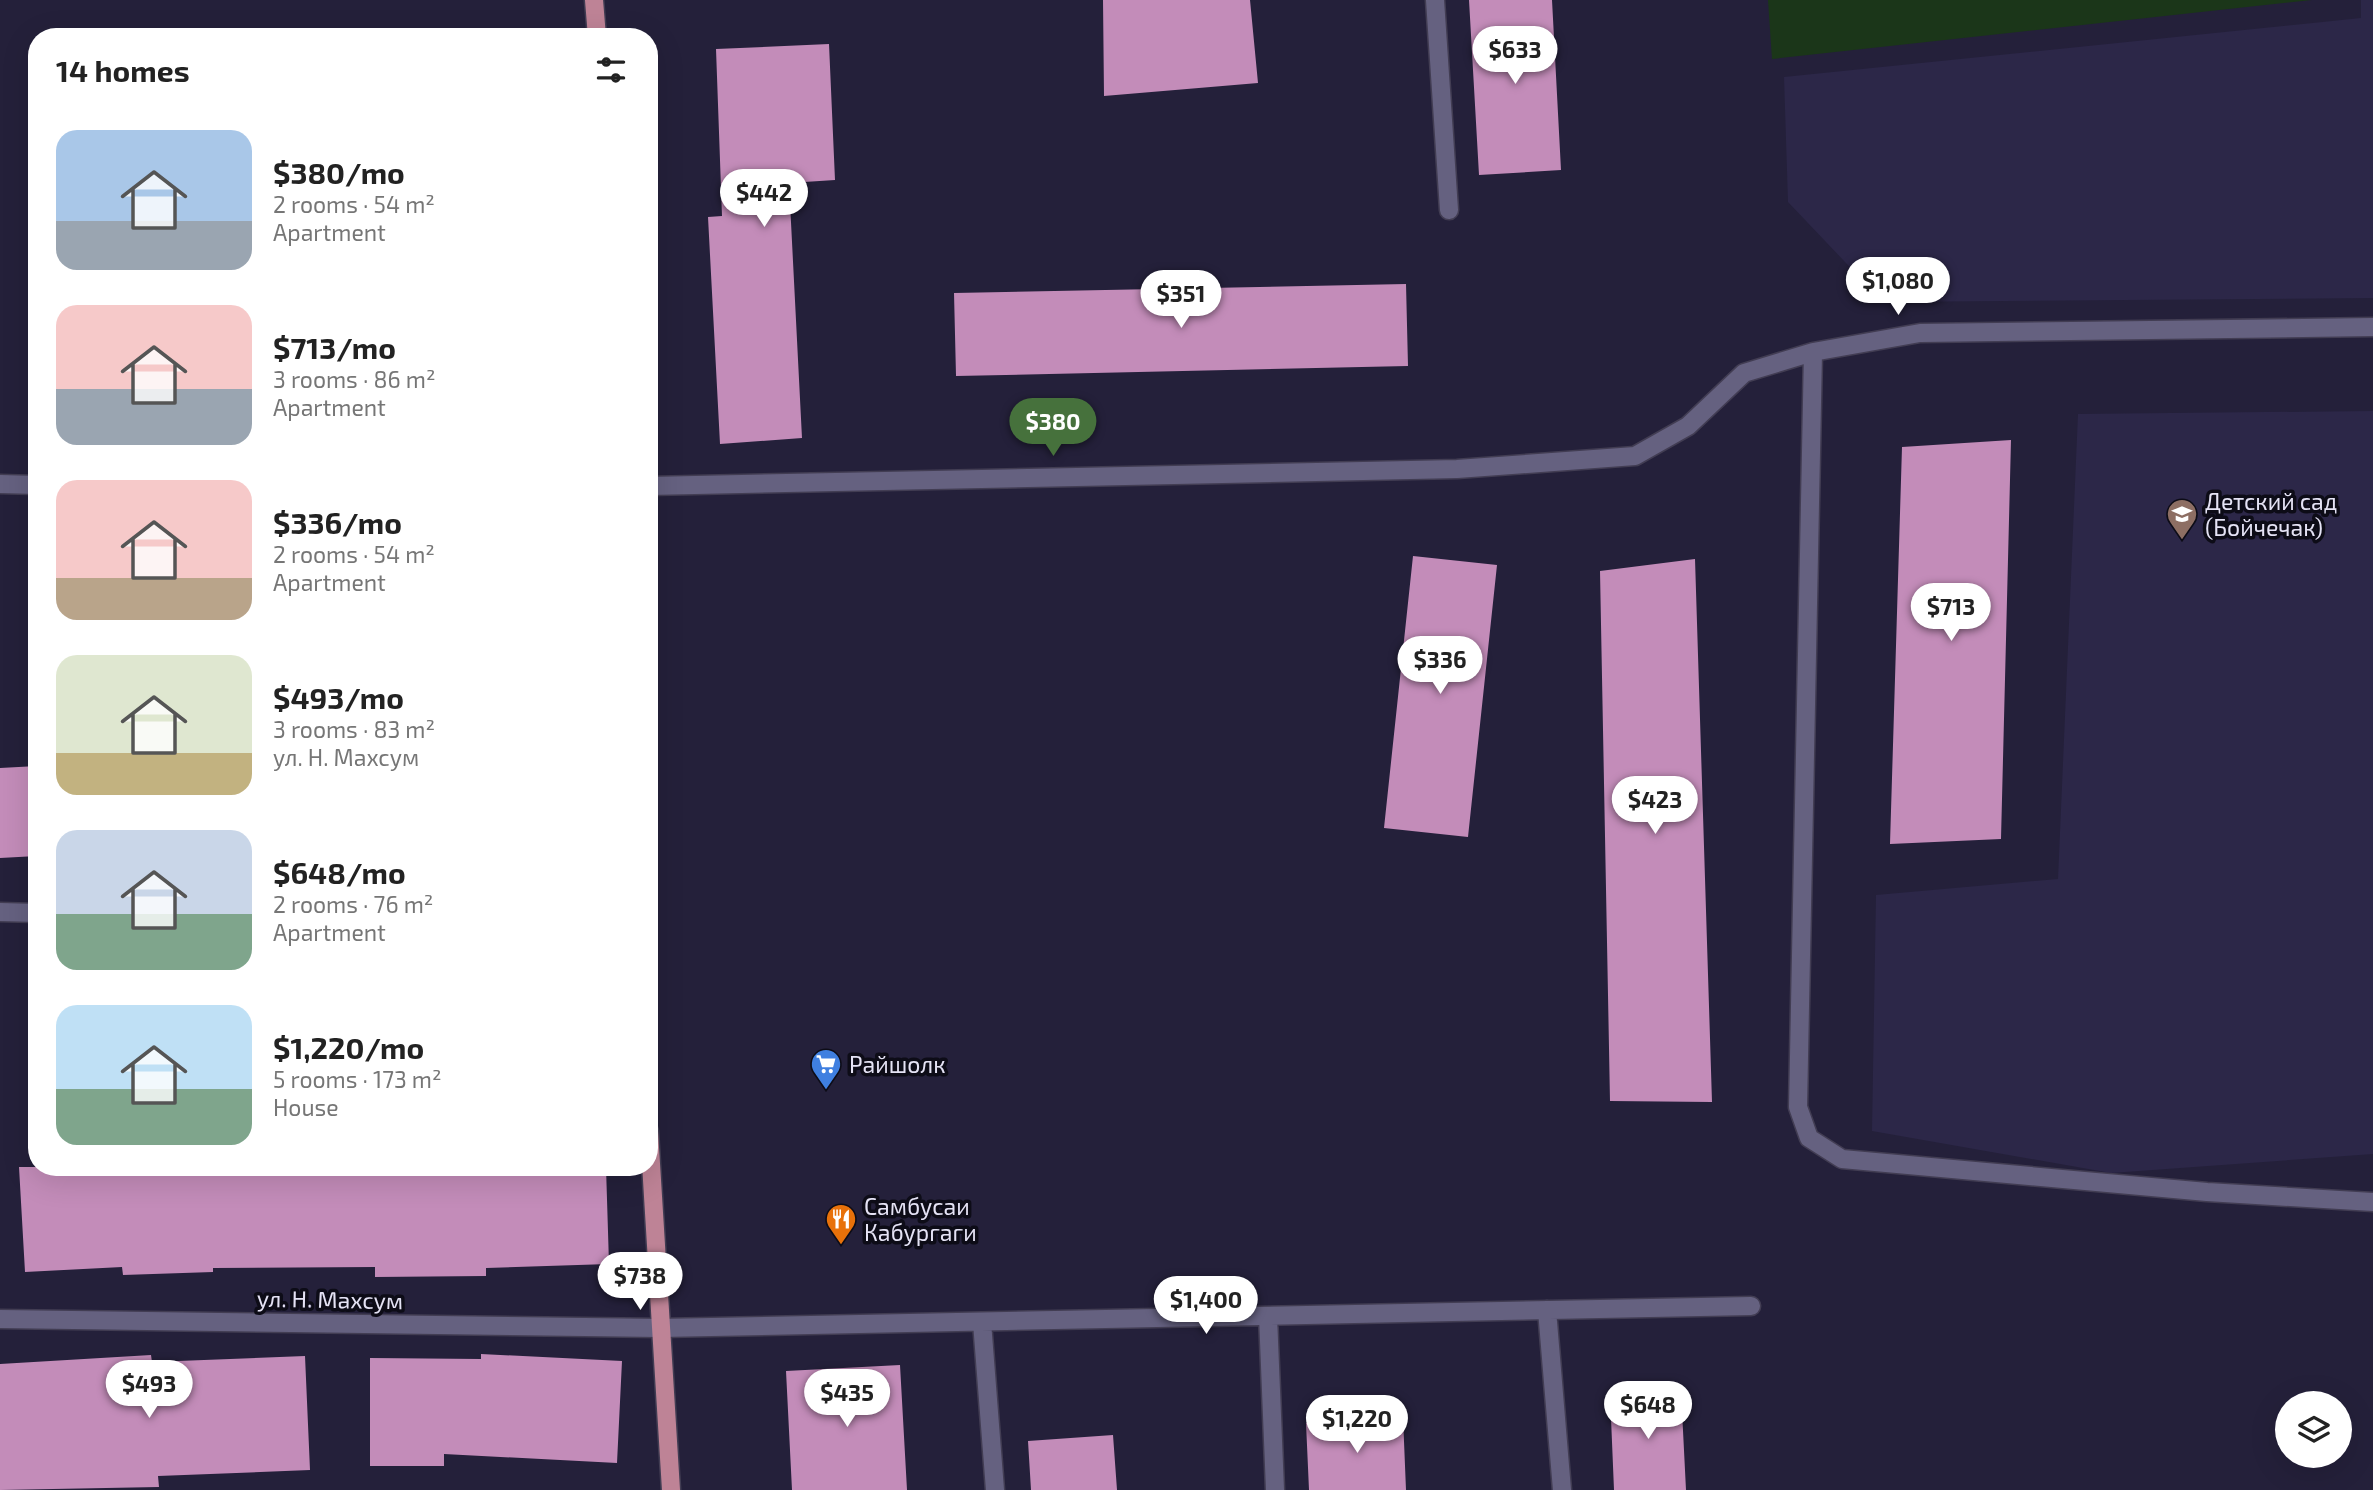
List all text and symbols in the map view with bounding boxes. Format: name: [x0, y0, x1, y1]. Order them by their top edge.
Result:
pin: $633: [1474, 27, 1556, 86]
text: $633: [1489, 35, 1542, 63]
icon: filters: [592, 51, 630, 89]
text: 14 homes: [56, 52, 190, 88]
text: $380/mo: [273, 154, 405, 190]
icon: home: [112, 158, 196, 242]
pin: $442: [723, 170, 805, 229]
text: $442: [736, 178, 792, 206]
text: 2 rooms · 54 m²: [273, 190, 435, 218]
text: Apartment: [273, 218, 386, 246]
pin: $1,080: [1841, 258, 1955, 317]
text: $1,080: [1862, 266, 1934, 294]
pin: $351: [1140, 270, 1222, 330]
text: $351: [1156, 279, 1206, 307]
text: $713/mo: [273, 329, 396, 365]
icon: home: [112, 333, 196, 417]
text: 3 rooms · 86 m²: [273, 365, 435, 393]
text: Apartment: [273, 393, 386, 421]
pin: $380: [1012, 398, 1094, 458]
text: $380: [1025, 407, 1081, 435]
place label: Детский сад (Бойчечак): [2205, 487, 2337, 541]
school or university icon: Детский сад (Бойчечак): [2165, 497, 2199, 541]
text: $336/mo: [273, 504, 402, 540]
icon: home: [112, 508, 196, 592]
text: 2 rooms · 54 m²: [273, 540, 435, 568]
text: Apartment: [273, 568, 386, 596]
pin: $713: [1910, 584, 1992, 643]
text: $713: [1927, 592, 1975, 620]
pin: $336: [1399, 636, 1481, 696]
text: $336: [1414, 645, 1467, 673]
text: $493/mo: [273, 679, 404, 715]
icon: home: [112, 683, 196, 767]
text: 3 rooms · 83 m²: [273, 715, 435, 743]
text: ул. Н. Махсум: [273, 743, 419, 771]
pin: $423: [1614, 776, 1696, 836]
text: $423: [1628, 785, 1682, 813]
text: $648/mo: [273, 854, 406, 890]
icon: home: [112, 858, 196, 942]
text: 2 rooms · 76 m²: [273, 890, 433, 918]
text: Apartment: [273, 918, 386, 946]
text: $1,220/mo: [273, 1029, 424, 1065]
icon: home: [112, 1033, 196, 1117]
supermarket icon: Райшолк: [809, 1047, 843, 1091]
place label: Райшолк: [849, 1050, 946, 1078]
text: 5 rooms · 173 m²: [273, 1065, 442, 1093]
text: House: [273, 1093, 339, 1121]
place label: Самбусаи Кабургаги: [864, 1192, 977, 1247]
restaurant icon: Самбусаи Кабургаги: [824, 1202, 858, 1246]
pin: $738: [599, 1252, 681, 1312]
text: $738: [614, 1261, 666, 1289]
pin: $1,400: [1149, 1276, 1263, 1336]
street label: ул. Н. Махсум: [257, 1284, 403, 1315]
text: $1,400: [1170, 1285, 1242, 1313]
pin: $493: [108, 1360, 190, 1420]
text: $493: [122, 1369, 176, 1397]
pin: $435: [806, 1370, 888, 1429]
text: $435: [820, 1378, 874, 1406]
pin: $648: [1607, 1382, 1689, 1441]
text: $648: [1620, 1390, 1676, 1418]
map controls: [2275, 1391, 2352, 1468]
button: layers: [2275, 1391, 2352, 1468]
pin: $1,220: [1300, 1396, 1414, 1455]
text: $1,220: [1322, 1404, 1392, 1432]

